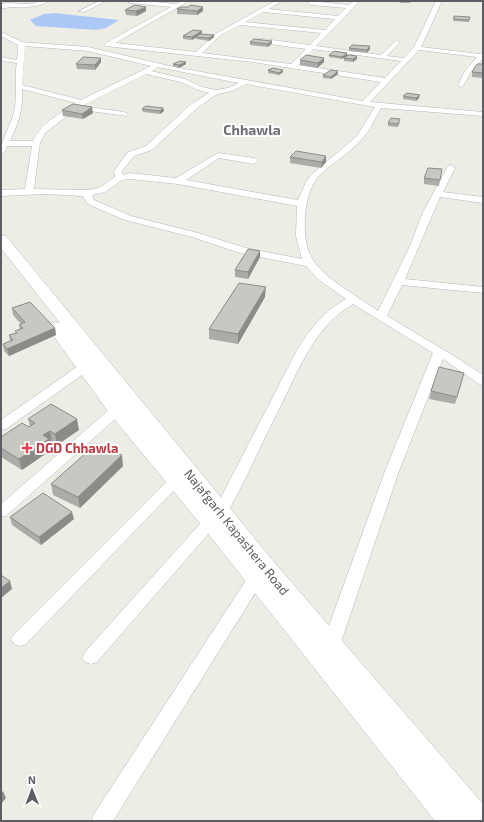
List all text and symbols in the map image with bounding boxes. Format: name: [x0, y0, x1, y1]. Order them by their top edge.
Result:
district label: Chhawla: [223, 121, 281, 138]
place label: DGD Chhawla: [36, 440, 118, 456]
marker: DGD Chhawla: [21, 442, 33, 454]
street label: Najafgarh Kapashera Road: [181, 466, 293, 598]
north arrow: [12, 770, 52, 810]
text: N: [28, 773, 36, 786]

